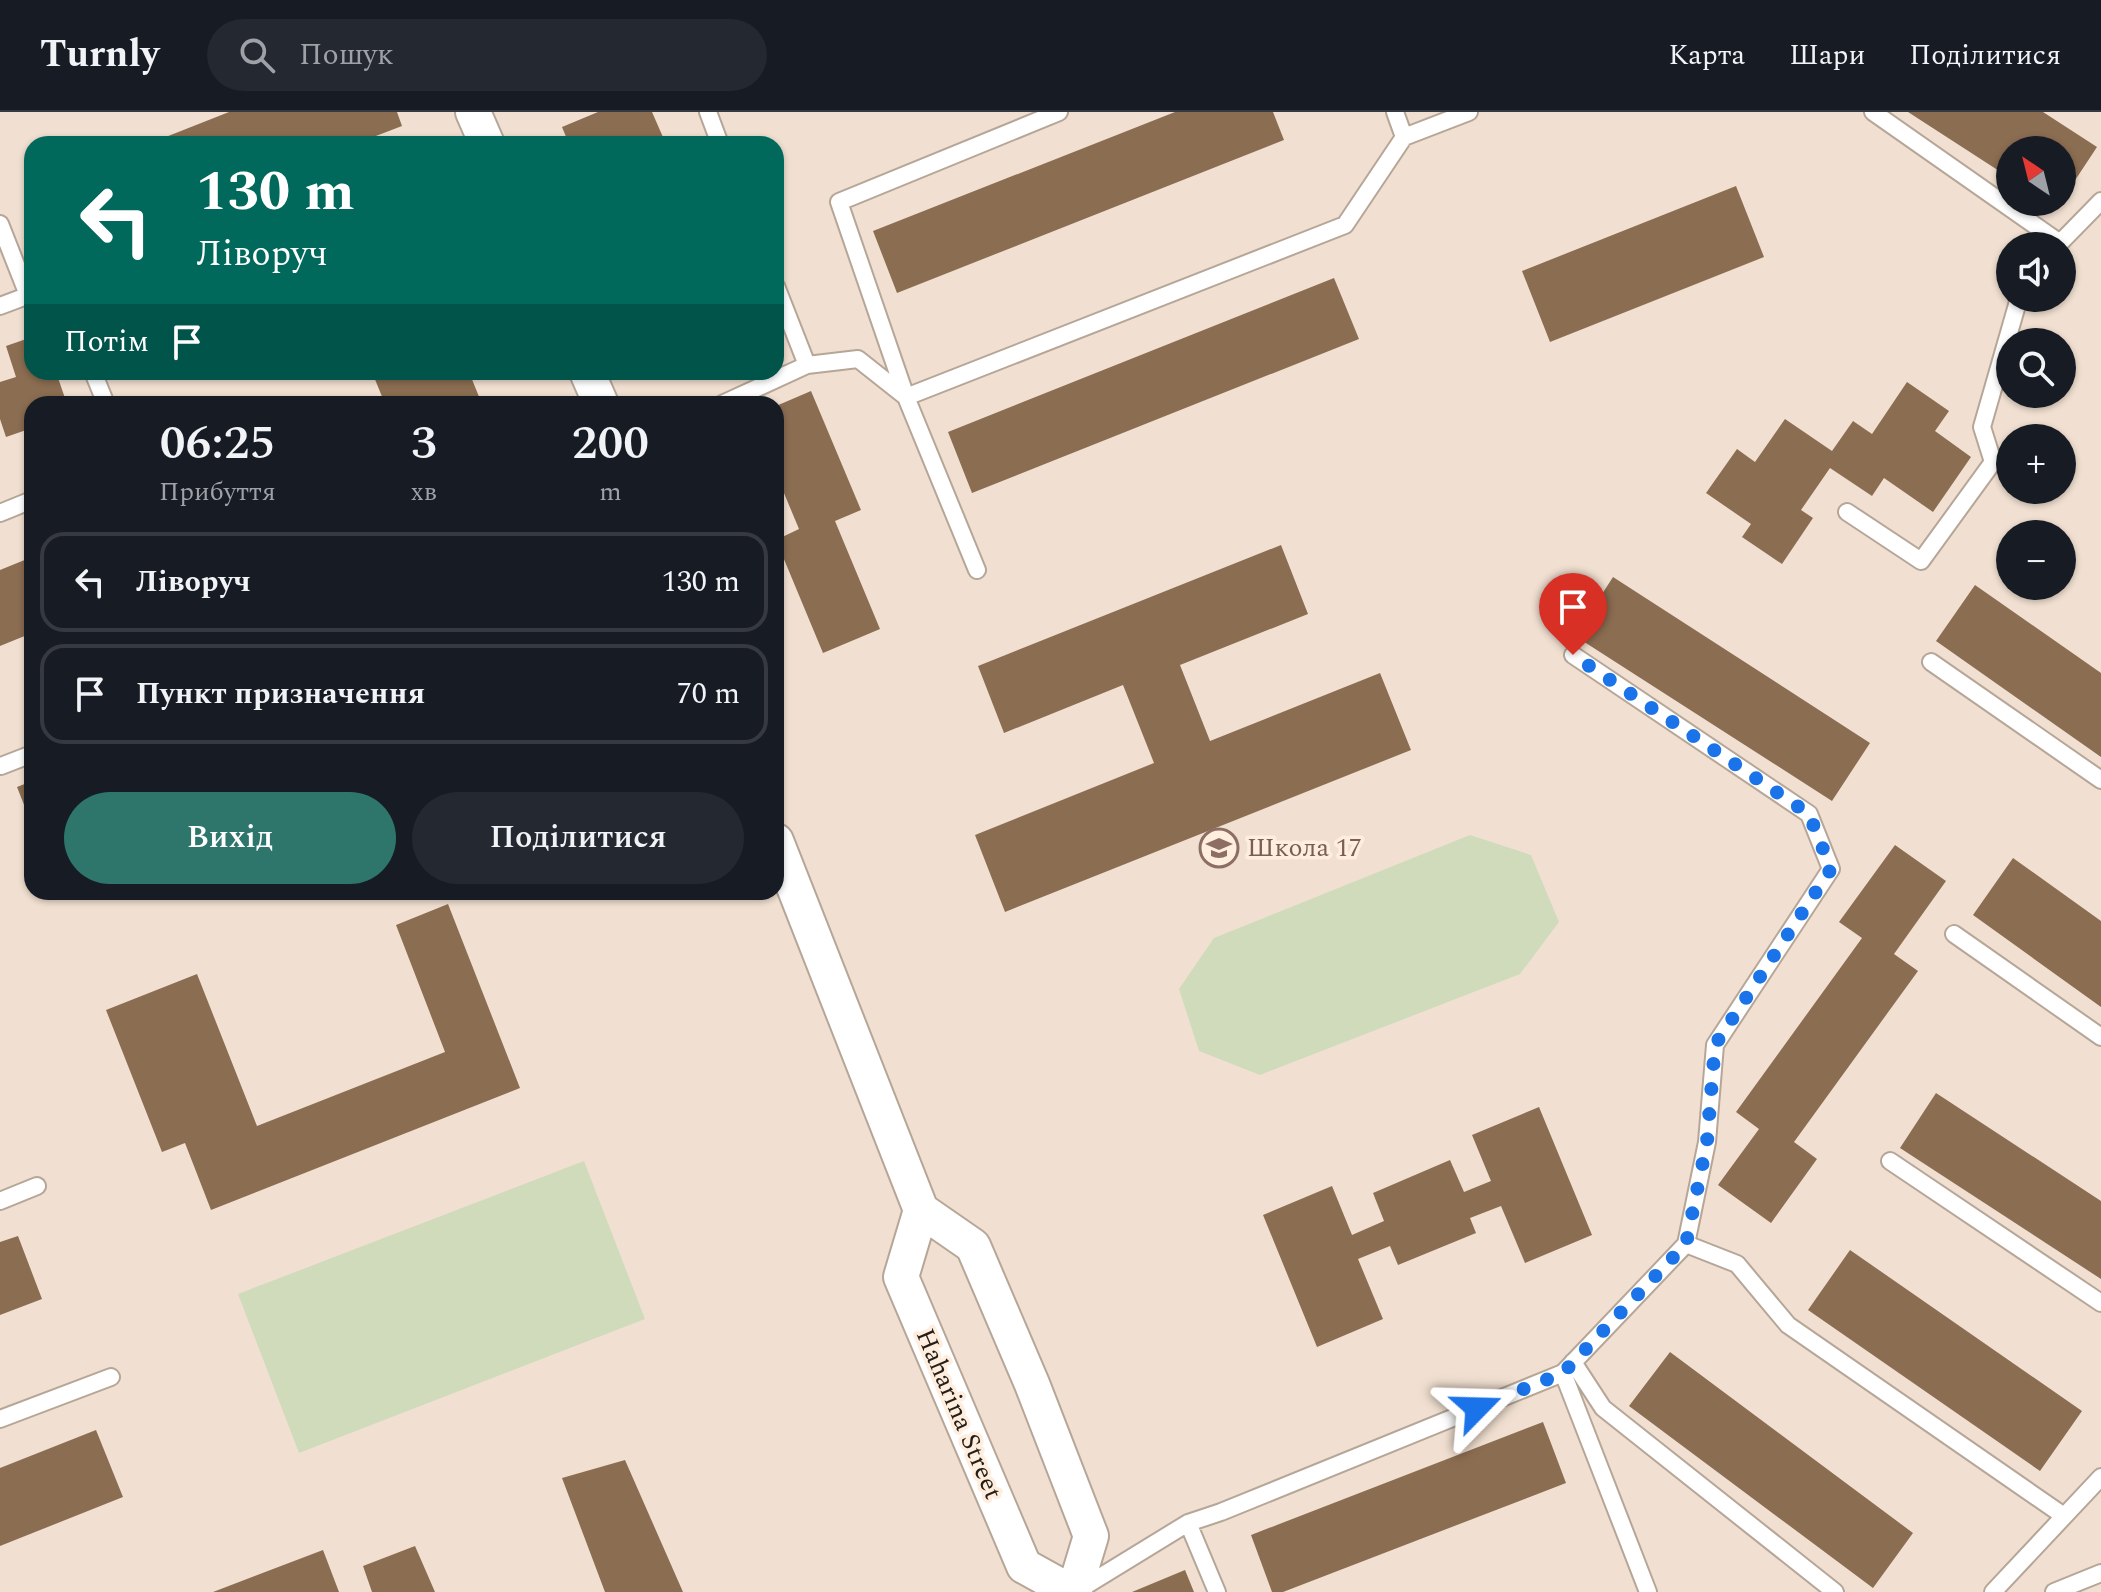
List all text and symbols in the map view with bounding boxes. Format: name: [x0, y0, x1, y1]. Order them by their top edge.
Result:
search box: [207, 19, 767, 91]
text: Turnly: [40, 26, 159, 84]
text: Пошук: [299, 32, 394, 78]
icon: search: [235, 33, 279, 77]
text: Карта: [1669, 34, 1745, 77]
text: Шари: [1789, 34, 1865, 77]
text: Поділитися: [1909, 34, 2061, 77]
north arrow: [1996, 136, 2076, 216]
map controls: [1996, 136, 2076, 600]
text: 130 m: [196, 150, 355, 235]
icon: left: [64, 168, 168, 272]
text: Ліворуч: [196, 227, 328, 282]
button: sound: [1996, 232, 2076, 312]
text: Потім: [64, 319, 149, 365]
icon: arrive: [165, 320, 209, 364]
button: search: [1996, 328, 2076, 408]
text: 06:25: [160, 407, 275, 480]
text: 3: [411, 407, 437, 480]
text: 200: [572, 407, 649, 480]
button: +: [1996, 424, 2076, 504]
text: Прибуття: [159, 472, 276, 512]
text: хв: [411, 472, 437, 512]
text: m: [599, 472, 622, 512]
button: −: [1996, 520, 2076, 600]
text: Ліворуч: [136, 559, 251, 605]
text: 130 m: [662, 559, 740, 605]
icon: left: [68, 560, 112, 604]
pin: [1539, 573, 1607, 655]
icon: arrive: [1551, 585, 1595, 629]
text: Пункт призначення: [136, 671, 425, 717]
text: 70 m: [677, 671, 740, 717]
icon: arrive: [68, 672, 112, 716]
button: Вихід: [64, 792, 396, 884]
button: Поділитися: [412, 792, 744, 884]
school or university icon: Школа 17: [1198, 827, 1240, 869]
place label: Школа 17: [1247, 828, 1362, 868]
street label: Haharina Street: [905, 1322, 1013, 1506]
position arrow: [1435, 1366, 1519, 1450]

